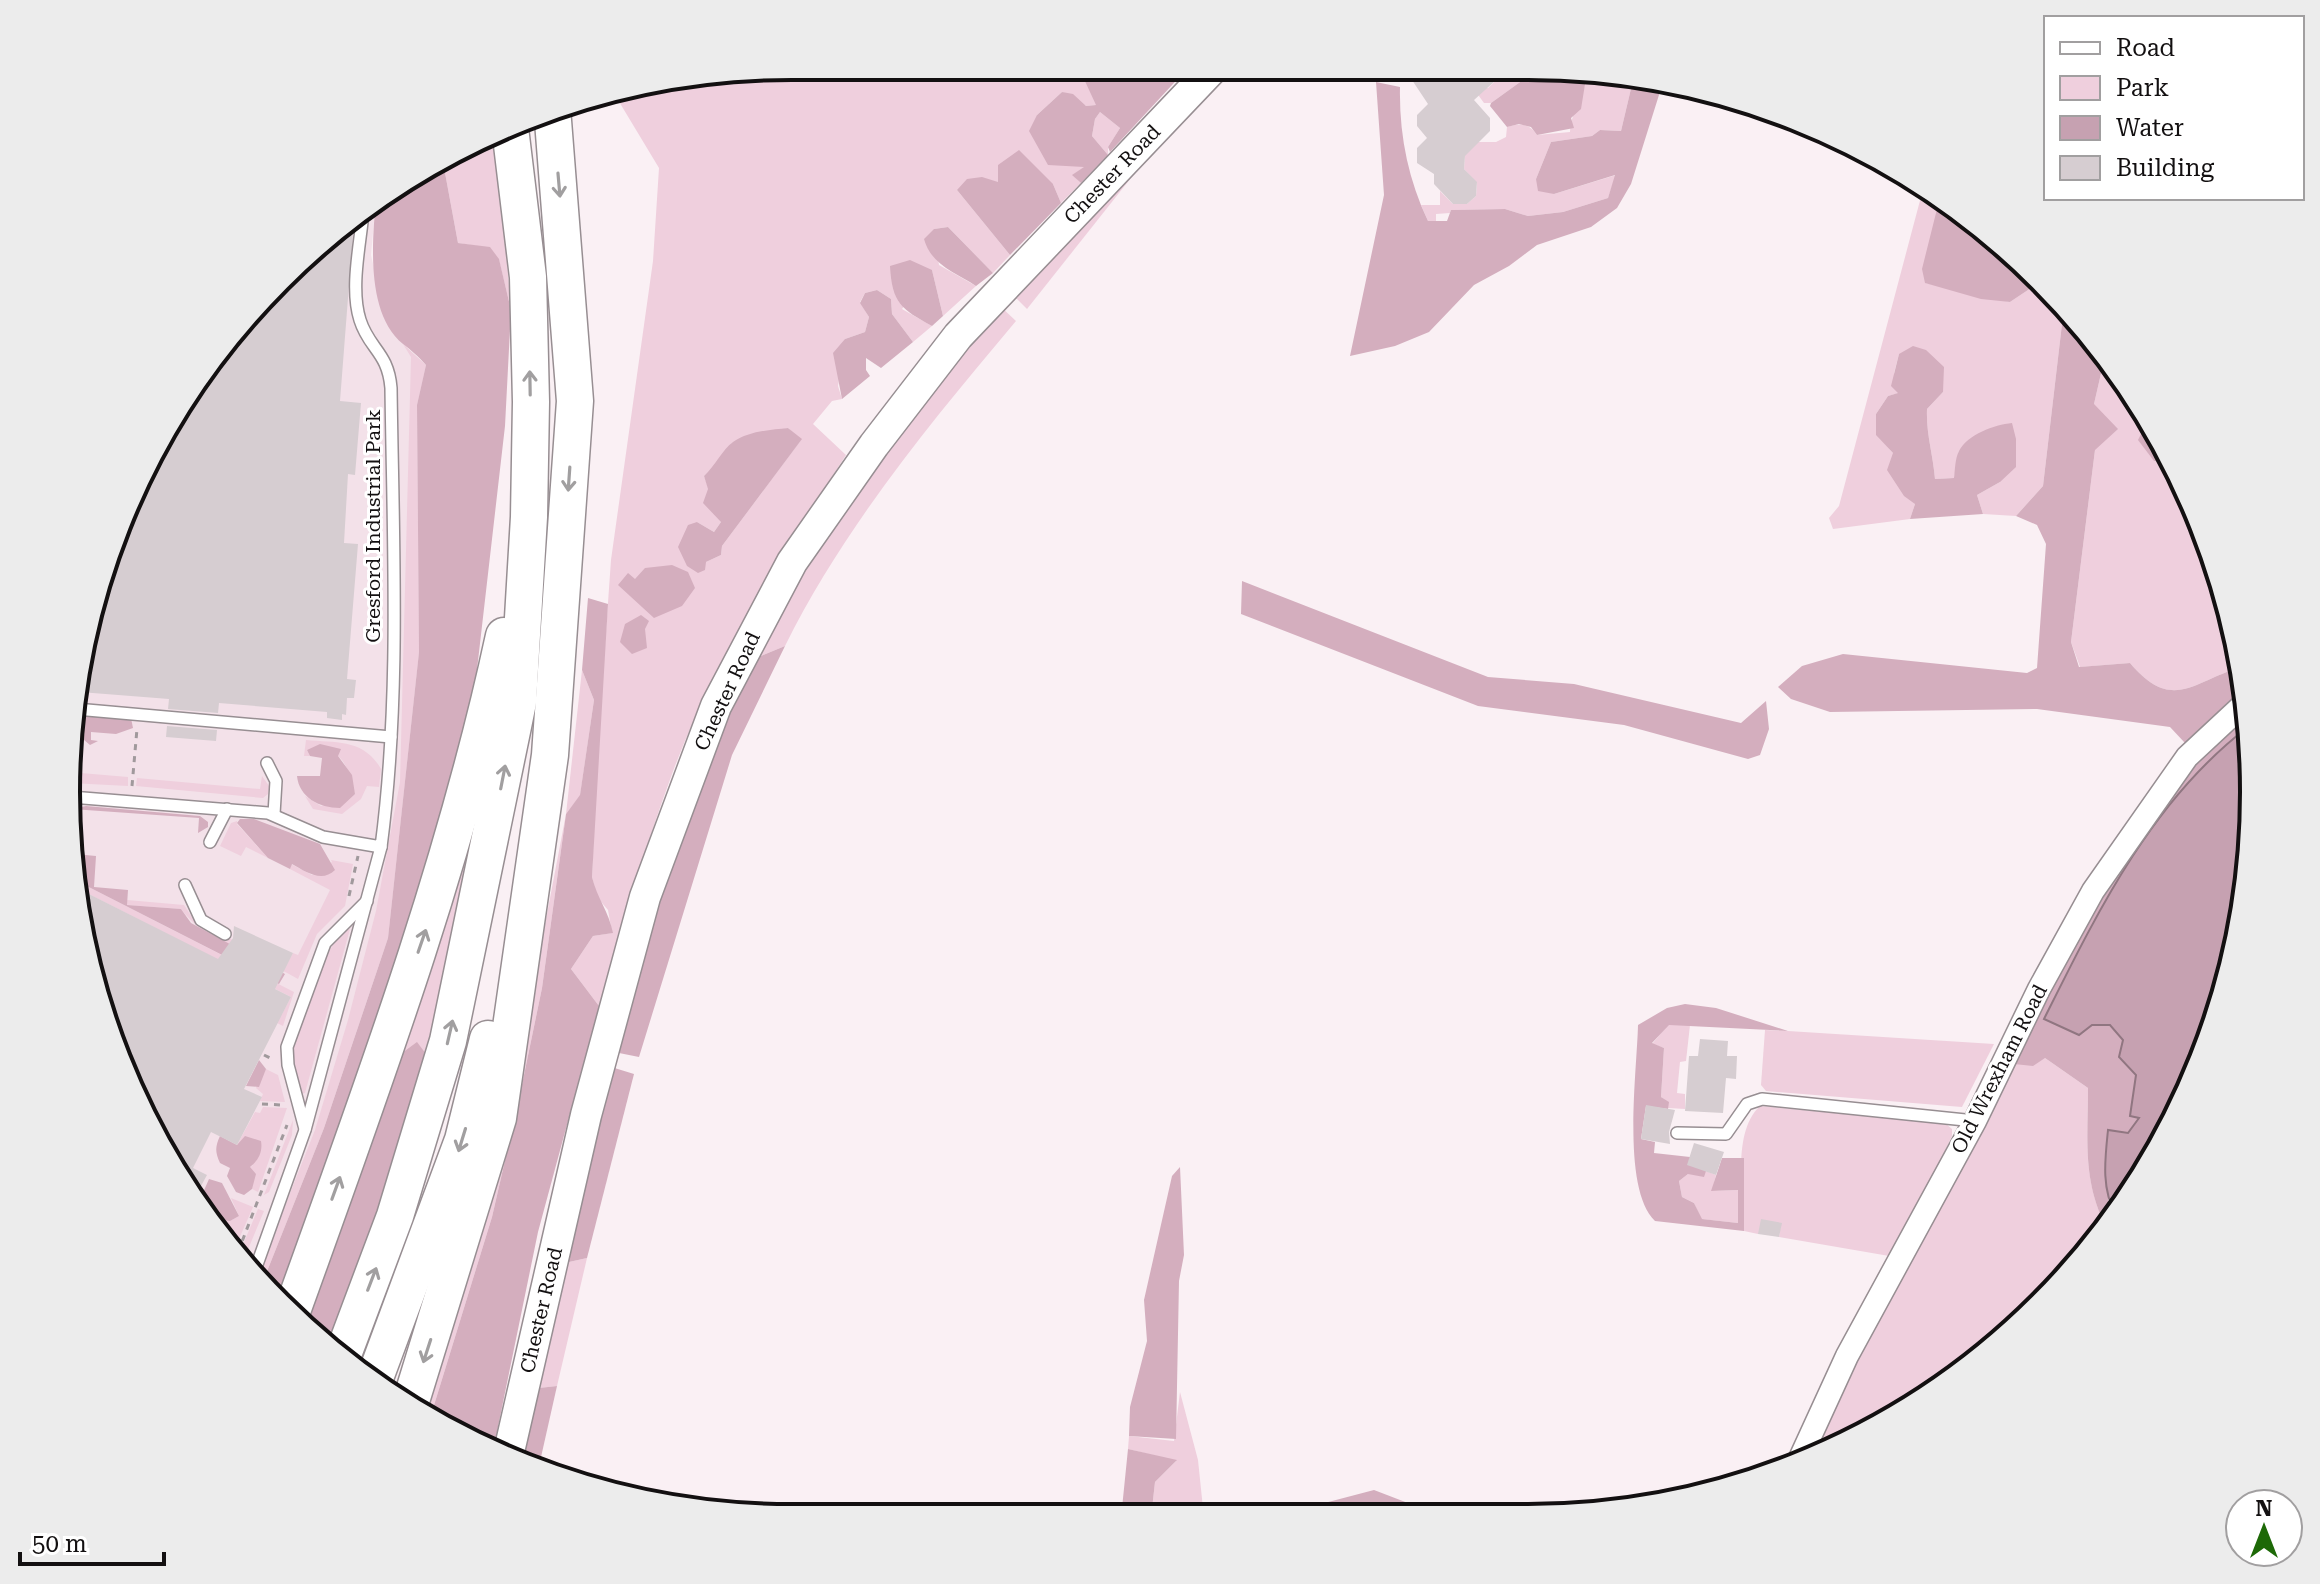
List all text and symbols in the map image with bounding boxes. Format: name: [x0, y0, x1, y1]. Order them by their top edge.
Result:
legend: [2044, 16, 2304, 200]
text: Road: [2116, 34, 2175, 62]
text: Park: [2116, 74, 2169, 102]
text: Water: [2116, 114, 2184, 142]
street label: Chester Road: [1059, 119, 1165, 229]
text: Building: [2116, 154, 2214, 182]
one-way arrow: [552, 171, 567, 198]
one-way arrow: [523, 370, 538, 397]
street label: Gresford Industrial Park: [361, 409, 385, 643]
one-way arrow: [561, 465, 576, 492]
street label: Chester Road: [689, 628, 765, 754]
one-way arrow: [496, 765, 511, 790]
one-way arrow: [415, 928, 430, 953]
street label: Old Wrexham Road: [1946, 980, 2052, 1157]
one-way arrow: [443, 1019, 458, 1045]
one-way arrow: [454, 1127, 469, 1152]
one-way arrow: [330, 1176, 344, 1201]
street label: Chester Road: [515, 1245, 567, 1375]
one-way arrow: [365, 1267, 380, 1292]
one-way arrow: [419, 1338, 434, 1364]
north arrow: [2224, 1488, 2304, 1568]
text: N: [2256, 1496, 2273, 1521]
scale bar: [20, 1516, 164, 1566]
text: 50 m: [32, 1530, 87, 1558]

